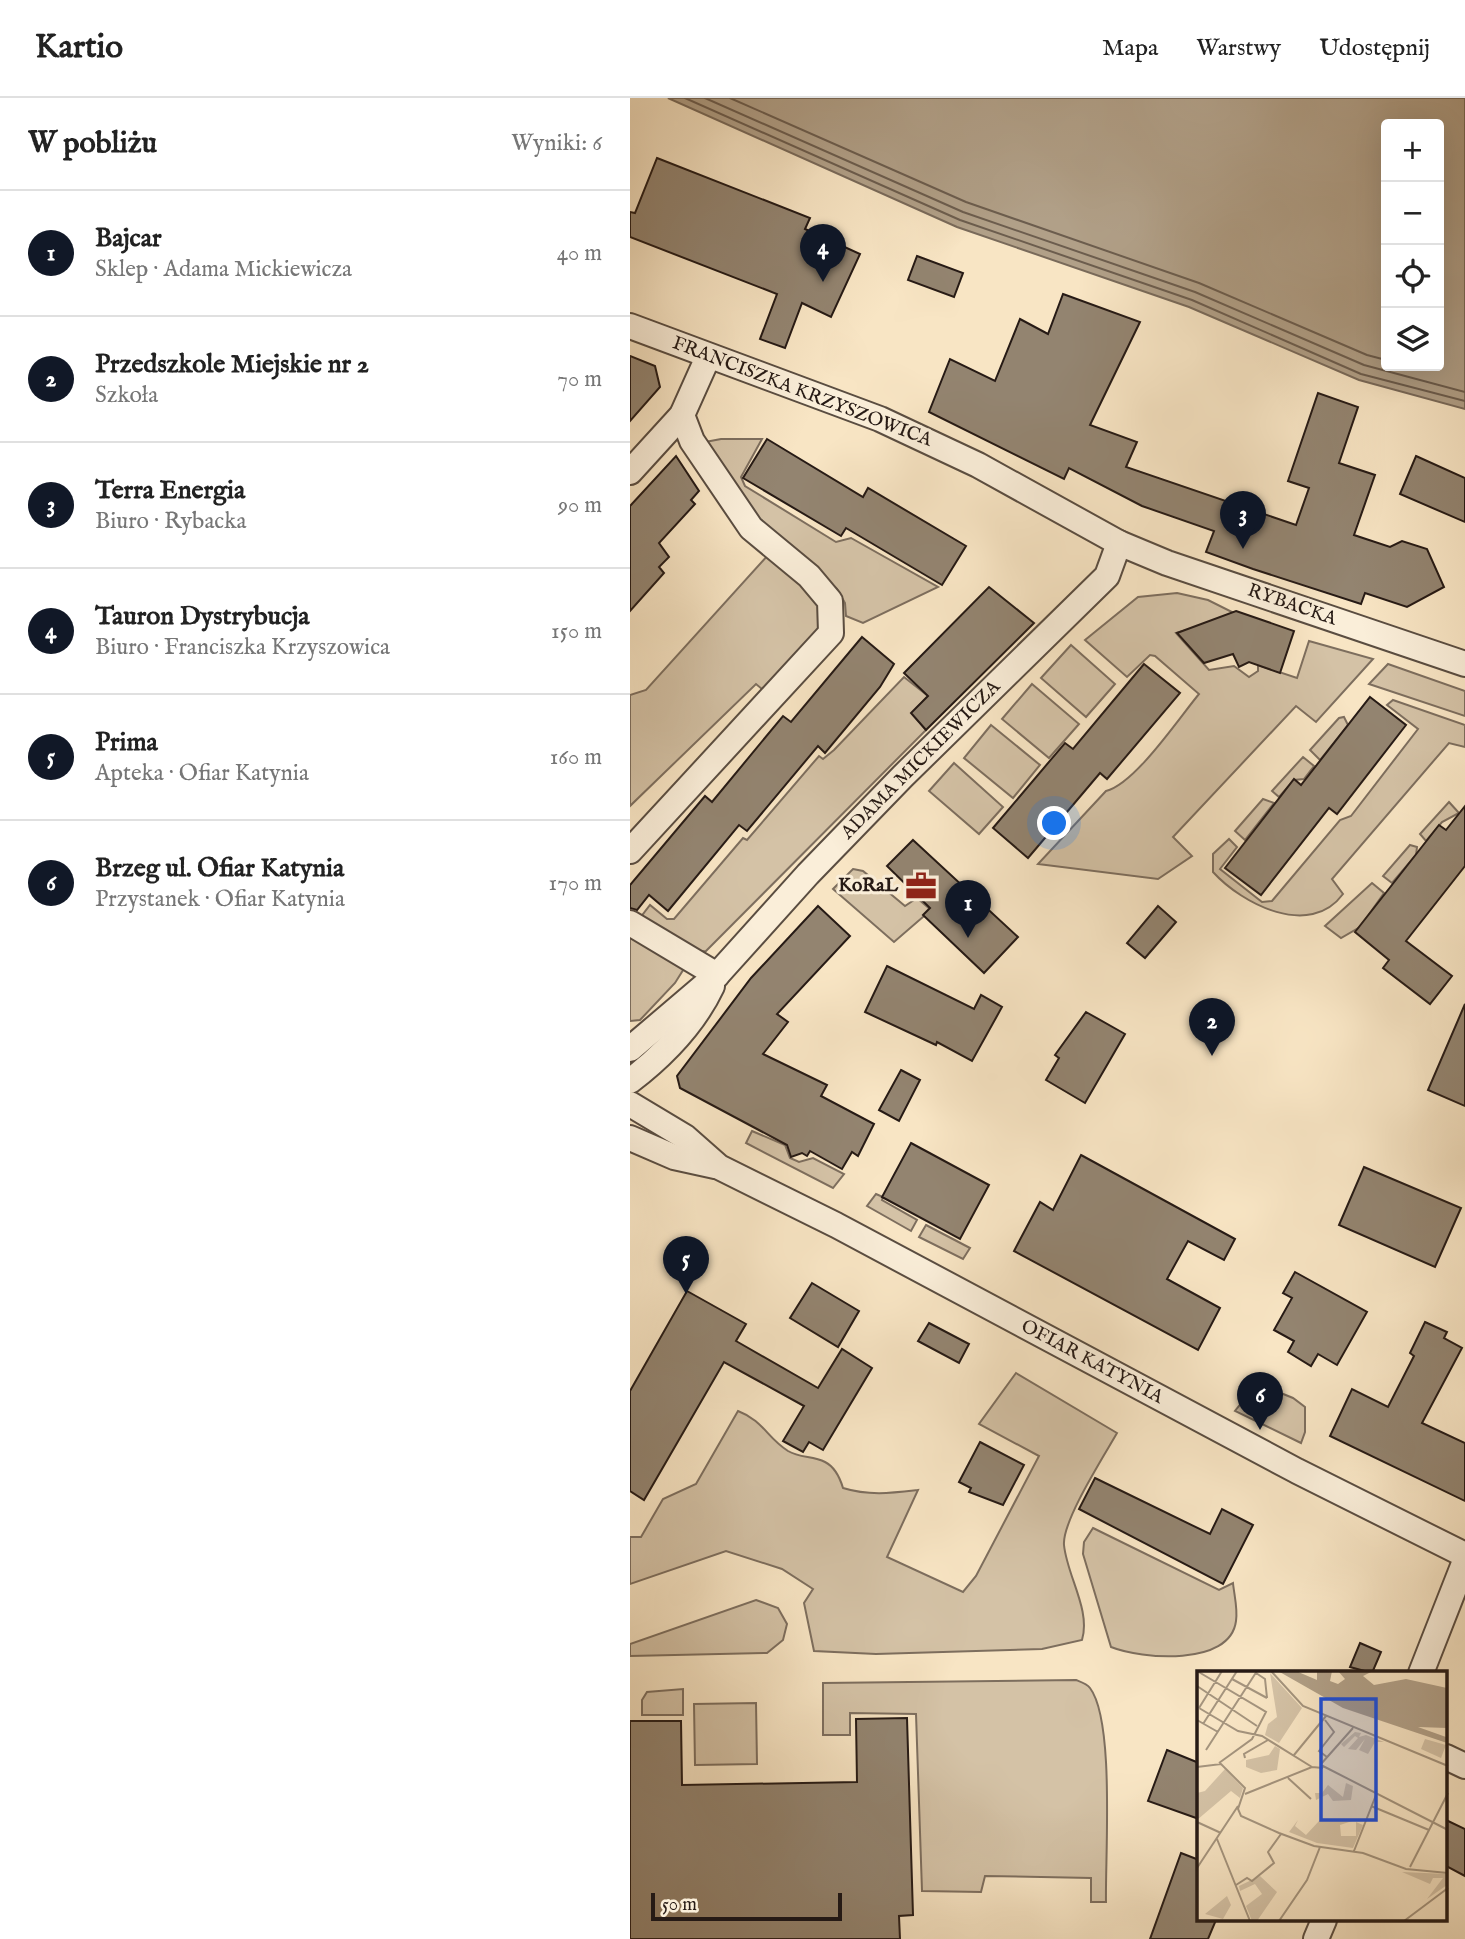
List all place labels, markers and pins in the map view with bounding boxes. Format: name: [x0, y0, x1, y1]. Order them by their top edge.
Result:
pin: 4: [800, 224, 846, 282]
pin: 3: [1220, 491, 1266, 549]
office icon: KoRaL: [904, 869, 938, 903]
place label: KoRaL: [838, 874, 898, 898]
pin: 1: [945, 880, 991, 938]
pin: 2: [1189, 998, 1235, 1056]
pin: 5: [663, 1236, 709, 1294]
pin: 6: [1237, 1372, 1283, 1430]

